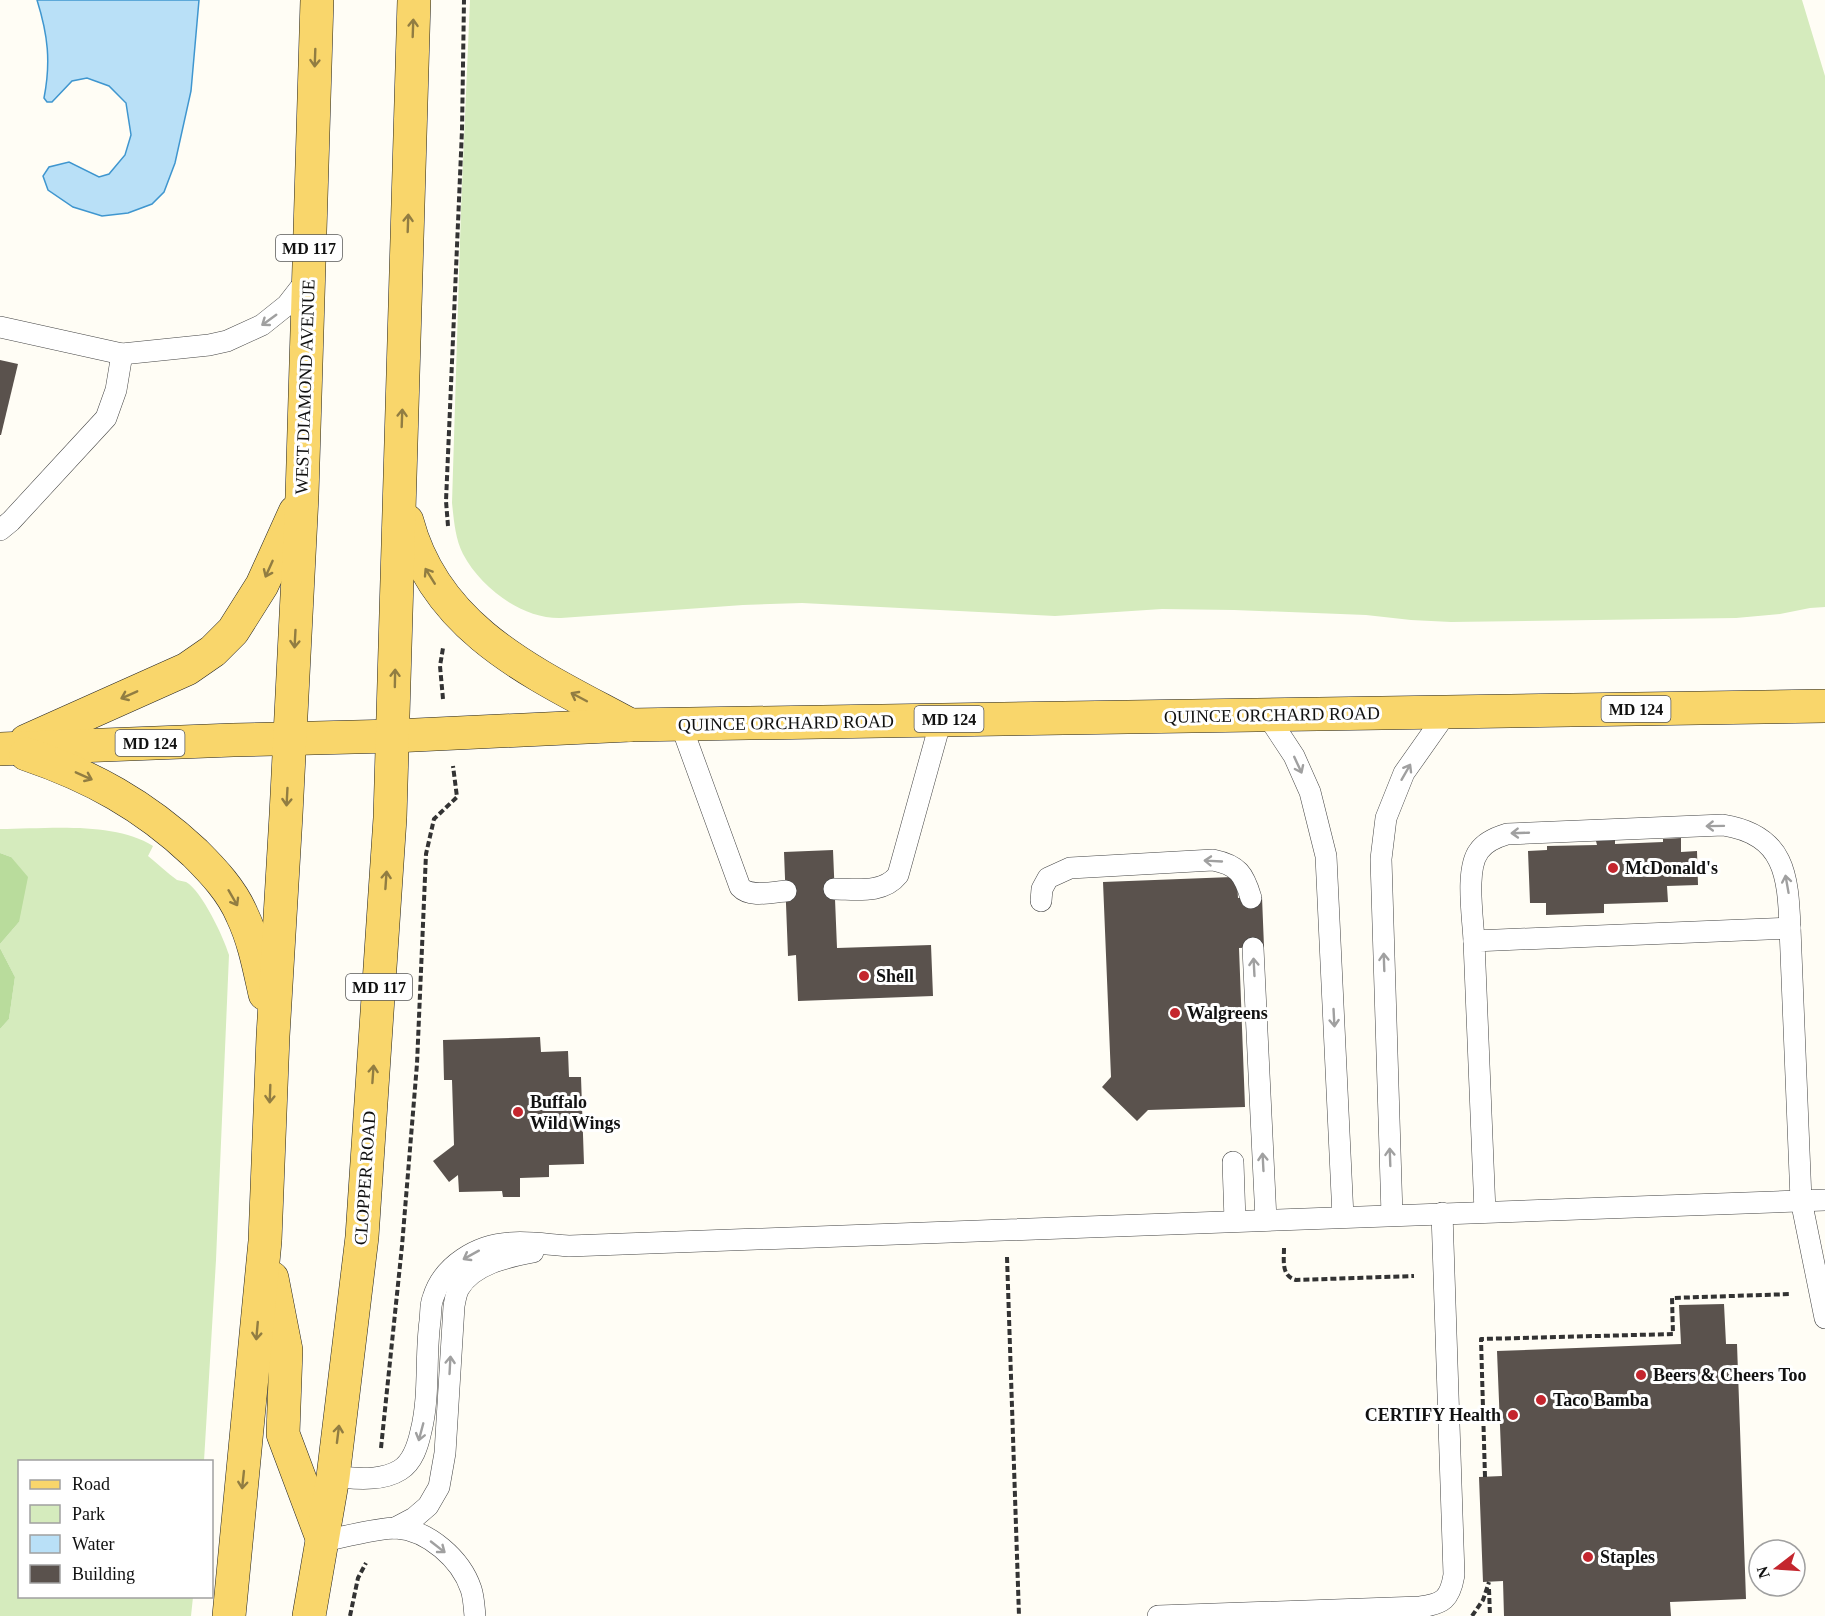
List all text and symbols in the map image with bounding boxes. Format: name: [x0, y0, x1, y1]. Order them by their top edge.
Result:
one-way arrow: [408, 19, 419, 39]
one-way arrow: [309, 48, 321, 68]
one-way arrow: [402, 214, 413, 234]
road number: MD 117: [276, 235, 342, 261]
street label: WEST DIAMOND AVENUE: [291, 279, 319, 495]
one-way arrow: [261, 314, 277, 326]
one-way arrow: [396, 409, 408, 429]
one-way arrow: [263, 559, 274, 577]
one-way arrow: [423, 568, 435, 585]
one-way arrow: [290, 628, 301, 648]
one-way arrow: [389, 668, 401, 688]
one-way arrow: [121, 689, 139, 701]
one-way arrow: [571, 691, 588, 703]
road number: MD 124: [1602, 696, 1670, 722]
street label: QUINCE ORCHARD ROAD: [1164, 703, 1380, 727]
road number: MD 124: [914, 706, 984, 732]
street label: QUINCE ORCHARD ROAD: [678, 711, 894, 735]
road number: MD 124: [116, 730, 184, 756]
one-way arrow: [1293, 755, 1304, 773]
one-way arrow: [1400, 764, 1412, 781]
one-way arrow: [75, 771, 93, 783]
one-way arrow: [282, 786, 293, 806]
one-way arrow: [1705, 820, 1725, 832]
one-way arrow: [1510, 828, 1530, 839]
one-way arrow: [1203, 856, 1223, 867]
place label: McDonald's: [1625, 858, 1718, 878]
marker: McDonald's: [1606, 861, 1620, 875]
one-way arrow: [380, 870, 391, 890]
one-way arrow: [1781, 875, 1792, 894]
one-way arrow: [228, 889, 239, 907]
one-way arrow: [1378, 952, 1390, 972]
one-way arrow: [1248, 958, 1259, 978]
place label: Shell: [876, 966, 914, 986]
marker: Shell: [857, 969, 871, 983]
road number: MD 117: [346, 974, 412, 1000]
place label: Walgreens: [1187, 1003, 1268, 1023]
marker: Walgreens: [1168, 1006, 1182, 1020]
one-way arrow: [1328, 1008, 1339, 1027]
one-way arrow: [367, 1065, 378, 1085]
one-way arrow: [265, 1084, 276, 1104]
place label: Buffalo Wild Wings: [530, 1092, 621, 1133]
marker: Buffalo Wild Wings: [511, 1105, 525, 1119]
street label: CLOPPER ROAD: [350, 1110, 380, 1246]
one-way arrow: [1385, 1147, 1396, 1167]
one-way arrow: [1257, 1152, 1268, 1172]
one-way arrow: [463, 1249, 480, 1261]
one-way arrow: [251, 1320, 262, 1340]
one-way arrow: [445, 1356, 456, 1376]
place label: Beers & Cheers Too: [1653, 1365, 1806, 1385]
marker: Beers & Cheers Too: [1634, 1368, 1648, 1382]
place label: Taco Bamba: [1553, 1390, 1649, 1410]
marker: Taco Bamba: [1534, 1393, 1548, 1407]
place label: CERTIFY Health: [1365, 1405, 1501, 1425]
marker: CERTIFY Health: [1506, 1408, 1520, 1422]
one-way arrow: [415, 1422, 426, 1441]
one-way arrow: [333, 1424, 344, 1444]
legend: [18, 1460, 213, 1598]
one-way arrow: [237, 1470, 248, 1490]
text: Road: [72, 1474, 110, 1494]
text: Park: [72, 1504, 105, 1524]
text: Water: [72, 1534, 115, 1554]
north arrow: [1747, 1538, 1807, 1598]
one-way arrow: [430, 1541, 446, 1554]
place label: Staples: [1600, 1547, 1655, 1567]
marker: Staples: [1581, 1550, 1595, 1564]
text: Building: [72, 1564, 135, 1584]
text: N: [1753, 1564, 1773, 1580]

